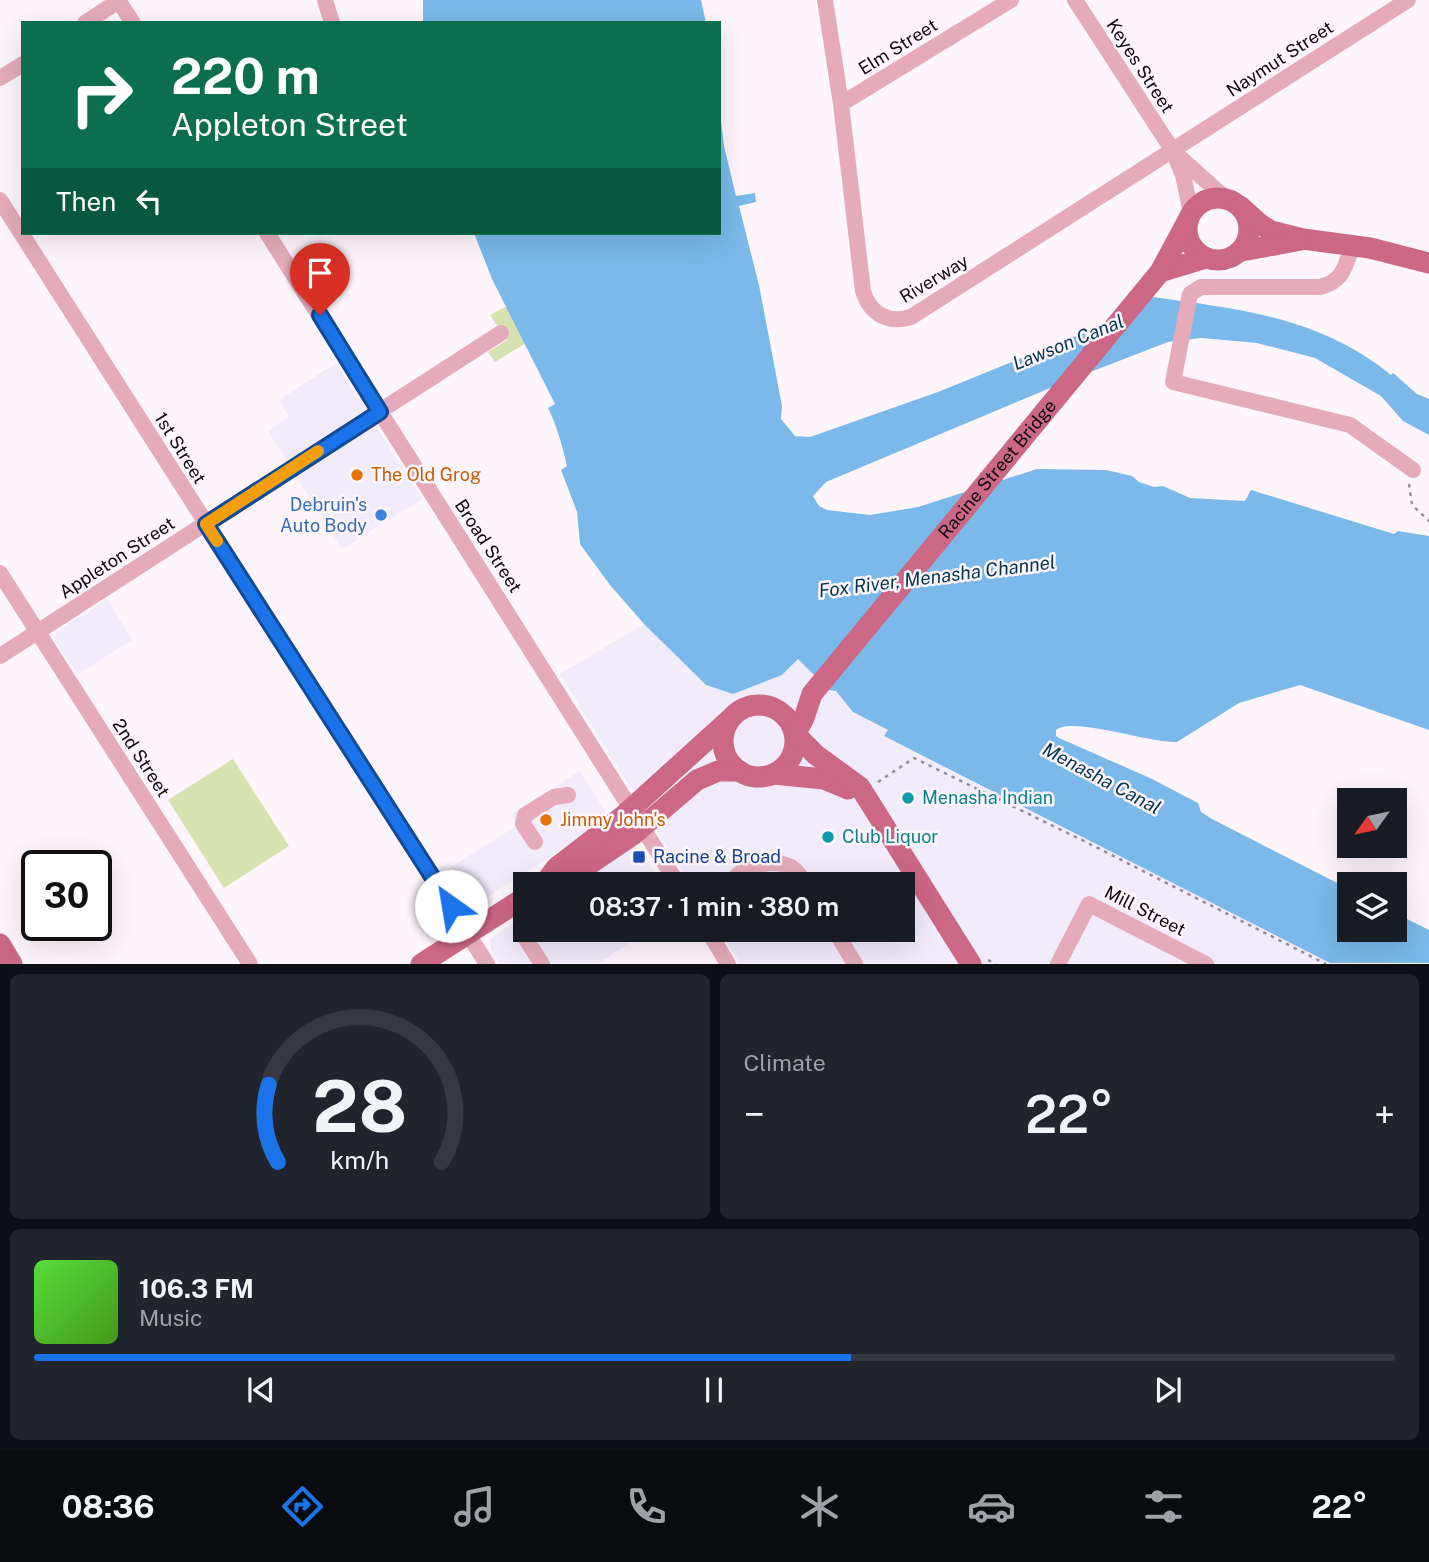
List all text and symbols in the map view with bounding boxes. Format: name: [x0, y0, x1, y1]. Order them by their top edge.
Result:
street label: Elm Street: [855, 14, 941, 79]
street label: Keyes Street: [1102, 15, 1178, 116]
street label: Naymut Street: [1223, 16, 1337, 101]
text: 220 m: [171, 47, 320, 105]
icon: right: [56, 49, 147, 140]
text: Appleton Street: [171, 106, 408, 143]
icon: left: [130, 182, 168, 220]
text: Then: [56, 186, 116, 217]
pin: [290, 243, 350, 315]
street label: Riverway: [896, 250, 972, 307]
icon: arrive: [301, 254, 339, 292]
water label: Lawson Canal: [1009, 310, 1127, 374]
street label: Racine Street Bridge: [934, 395, 1060, 543]
street label: 1st Street: [150, 408, 211, 487]
place label: The Old Grog: [371, 464, 481, 485]
marker: The Old Grog: [349, 467, 365, 483]
place label: Debruin's Auto Body: [280, 494, 367, 536]
street label: Broad Street: [451, 495, 526, 596]
marker: Debruin's Auto Body: [373, 507, 389, 523]
street label: Appleton Street: [55, 512, 178, 603]
water label: Fox River, Menasha Channel: [817, 551, 1057, 601]
street label: 2nd Street: [108, 715, 174, 801]
water label: Menasha Canal: [1039, 738, 1165, 818]
place label: Menasha Indian: [922, 787, 1053, 808]
north arrow: [1337, 788, 1407, 858]
map controls: [1337, 788, 1407, 942]
marker: Menasha Indian: [900, 790, 916, 806]
place label: Jimmy John's: [560, 809, 666, 830]
marker: Jimmy John's: [538, 812, 554, 828]
place label: Club Liquor: [842, 826, 938, 847]
marker: Club Liquor: [820, 829, 836, 845]
place label: Racine & Broad: [653, 846, 781, 867]
marker: Racine & Broad: [631, 849, 647, 865]
speed limit sign: 30: [21, 850, 112, 941]
position arrow: [414, 869, 488, 943]
button: layers: [1337, 872, 1407, 942]
street label: Mill Street: [1101, 881, 1189, 940]
text: 08:37 · 1 min · 380 m: [589, 891, 839, 922]
text: Climate: [744, 1049, 826, 1076]
text: 28: [312, 1064, 407, 1149]
text: 22°: [1025, 1084, 1114, 1145]
text: −: [744, 1092, 765, 1137]
text: +: [1374, 1092, 1395, 1137]
text: km/h: [330, 1145, 389, 1175]
text: 106.3 FM: [139, 1273, 254, 1304]
text: Music: [139, 1304, 203, 1331]
icon: previous: [242, 1371, 280, 1409]
icon: pause: [695, 1371, 733, 1409]
icon: next: [1149, 1371, 1187, 1409]
icon: directions: [278, 1482, 327, 1531]
icon: music: [450, 1482, 499, 1531]
icon: phone: [622, 1482, 671, 1531]
icon: climate: [795, 1482, 844, 1531]
icon: car: [967, 1482, 1016, 1531]
icon: filters: [1139, 1482, 1188, 1531]
text: 08:36: [62, 1488, 155, 1525]
text: 22°: [1312, 1488, 1367, 1525]

